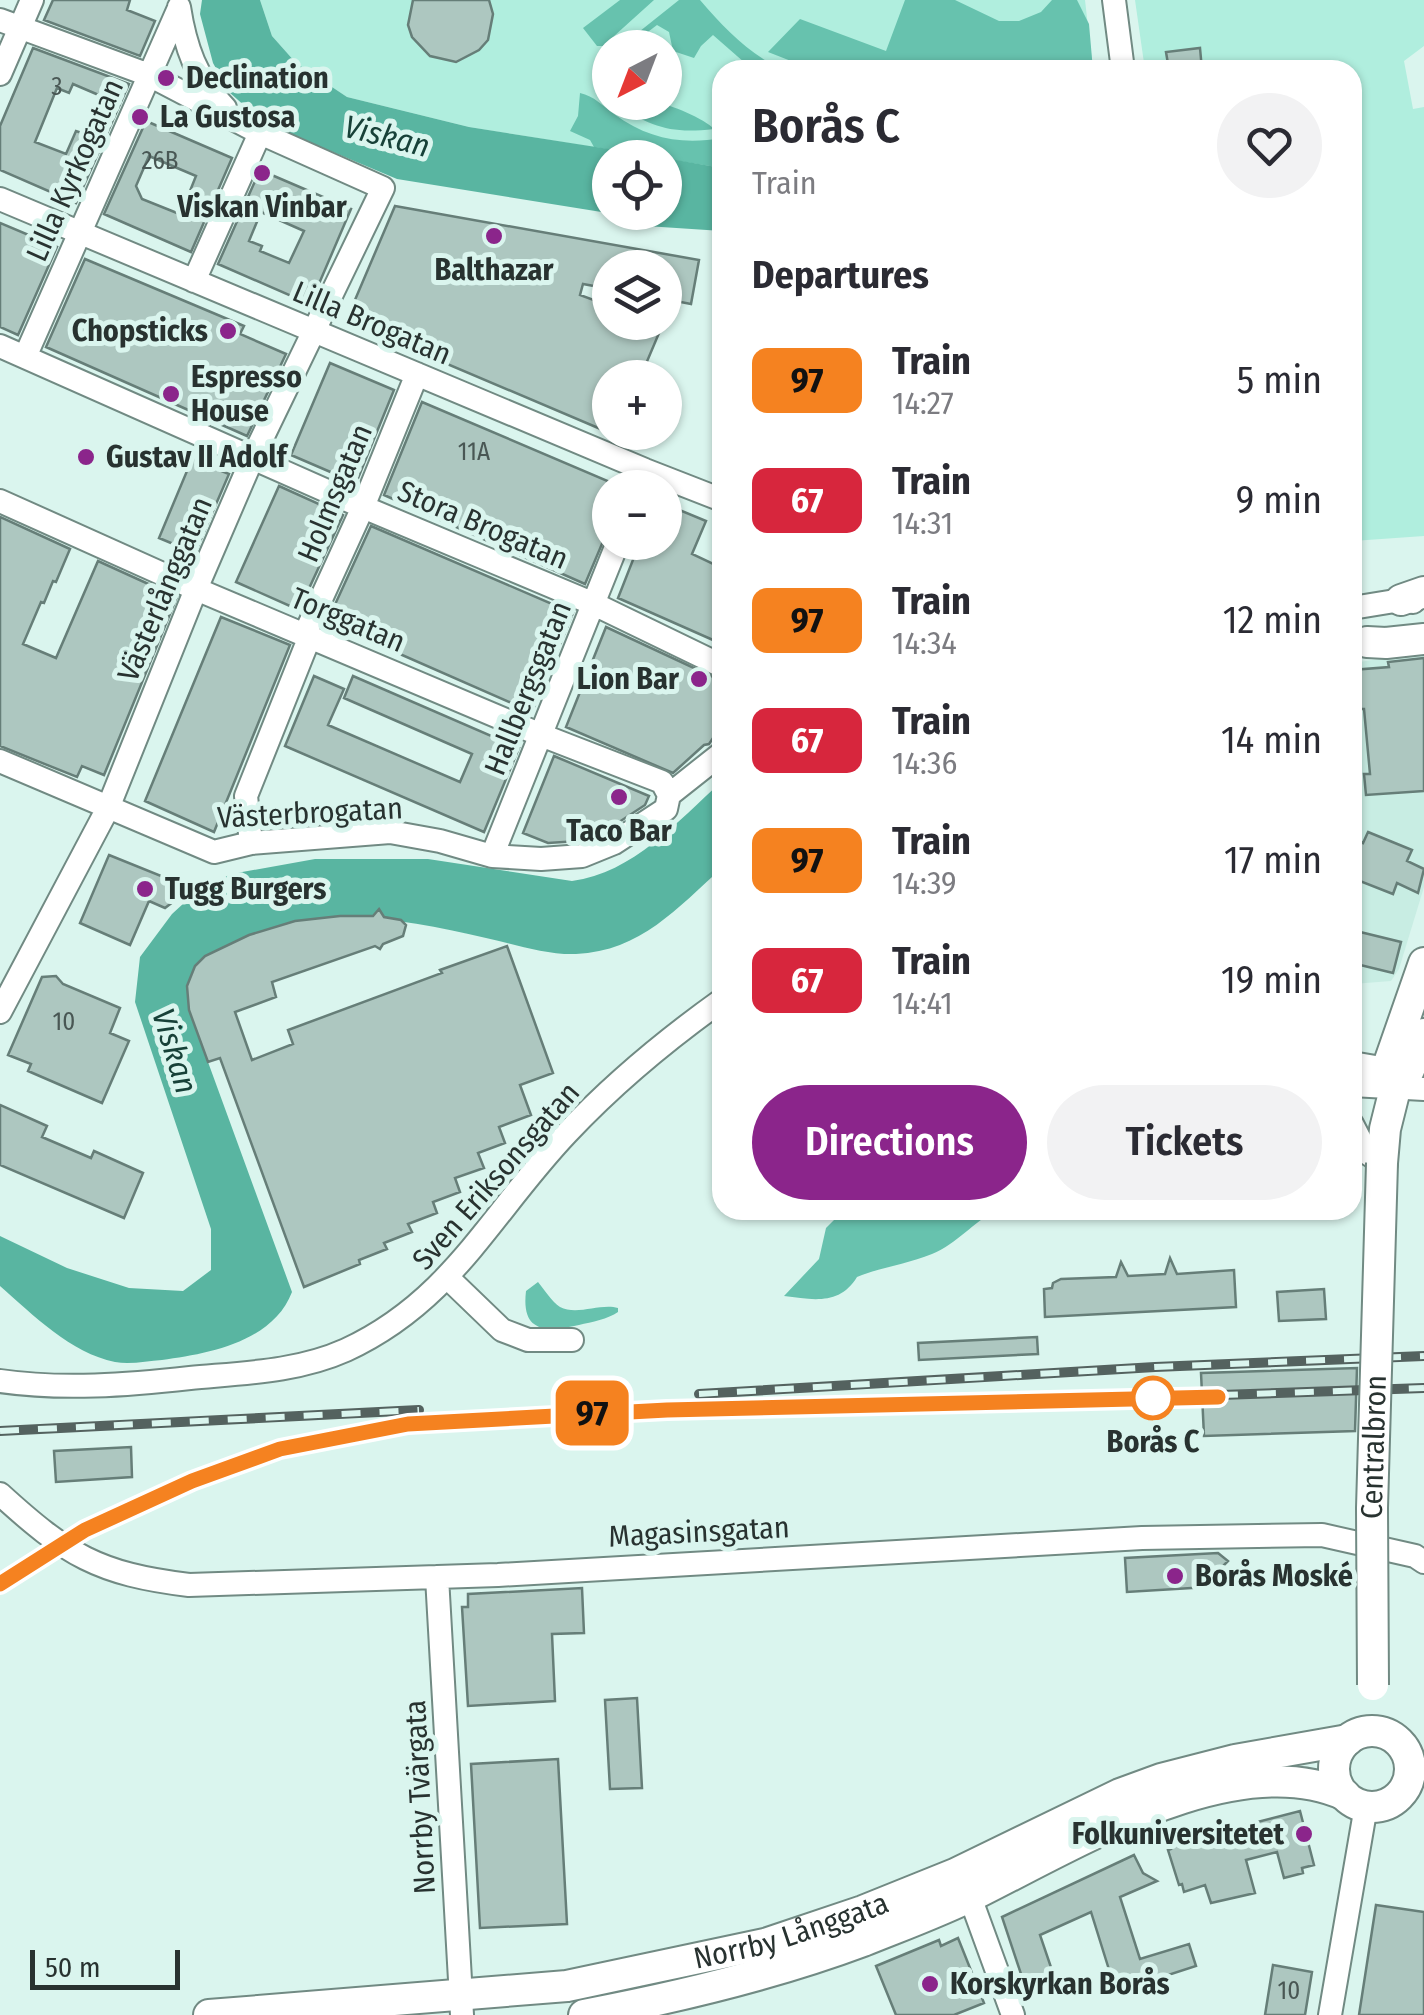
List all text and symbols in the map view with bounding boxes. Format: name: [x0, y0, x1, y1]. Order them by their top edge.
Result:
north arrow: [592, 30, 682, 120]
map controls: [592, 30, 682, 560]
place label: Declination: [186, 60, 329, 96]
marker: Declination: [155, 67, 177, 89]
house number: 3: [51, 72, 63, 102]
street label: Lilla Kyrkogatan: [19, 73, 131, 267]
button: heart: [1217, 93, 1322, 198]
text: Borås C: [752, 97, 900, 155]
place label: La Gustosa: [160, 99, 295, 135]
marker: La Gustosa: [129, 106, 151, 128]
water label: Viskan: [340, 107, 434, 165]
button: locate: [592, 140, 682, 230]
house number: 26B: [141, 146, 179, 176]
marker: Viskan Vinbar: [251, 162, 273, 184]
text: Train: [752, 164, 817, 202]
place label: Viskan Vinbar: [176, 189, 348, 225]
marker: Balthazar: [483, 225, 505, 247]
button: layers: [592, 250, 682, 340]
place label: Balthazar: [435, 252, 554, 288]
text: Departures: [752, 252, 929, 298]
street label: Lilla Brogatan: [287, 274, 457, 372]
place label: Chopsticks: [72, 313, 208, 349]
marker: Chopsticks: [217, 320, 239, 342]
text: Train: [892, 338, 971, 384]
text: 5 min: [1237, 357, 1322, 403]
place label: Espresso House: [191, 359, 302, 429]
text: 97: [791, 359, 823, 401]
button: +: [592, 360, 682, 450]
marker: Espresso House: [160, 383, 182, 405]
text: 14:27: [892, 384, 954, 422]
street label: Holmsgatan: [290, 419, 380, 567]
house number: 11A: [458, 437, 490, 467]
place label: Gustav II Adolf: [106, 439, 289, 475]
marker: Gustav II Adolf: [75, 446, 97, 468]
text: Train: [892, 458, 971, 504]
button: −: [592, 470, 682, 560]
street label: Stora Brogatan: [392, 473, 574, 577]
text: 9 min: [1236, 477, 1322, 523]
text: 67: [791, 479, 823, 521]
street label: Västerlånggatan: [110, 491, 220, 687]
text: 14:31: [892, 504, 953, 542]
text: Train: [892, 578, 971, 624]
street label: Torggatan: [285, 580, 411, 660]
street label: Hallbergsgatan: [477, 596, 579, 780]
text: 12 min: [1223, 597, 1322, 643]
text: 97: [791, 599, 823, 641]
text: 14:34: [892, 624, 957, 662]
place label: Lion Bar: [577, 661, 680, 697]
marker: Lion Bar: [688, 668, 710, 690]
text: Train: [892, 698, 971, 744]
text: 14 min: [1221, 717, 1322, 763]
text: 67: [791, 719, 823, 761]
text: 14:36: [892, 744, 957, 782]
marker: Taco Bar: [608, 786, 630, 808]
street label: Västerbrogatan: [216, 790, 404, 836]
place label: Taco Bar: [566, 813, 673, 849]
text: Train: [892, 818, 971, 864]
text: 17 min: [1224, 837, 1322, 883]
text: 97: [791, 839, 823, 881]
text: 14:39: [892, 864, 957, 902]
place label: Tugg Burgers: [165, 871, 326, 907]
marker: Tugg Burgers: [134, 878, 156, 900]
text: Train: [892, 938, 971, 984]
text: 19 min: [1221, 957, 1322, 1003]
text: 67: [791, 959, 823, 1001]
text: 14:41: [892, 984, 953, 1022]
water label: Viskan: [144, 1004, 206, 1098]
house number: 10: [53, 1007, 75, 1037]
street label: Sven Eriksonsgatan: [405, 1075, 587, 1277]
button: Directions: [752, 1085, 1027, 1200]
button: Tickets: [1047, 1085, 1322, 1200]
street label: Centralbron: [1354, 1374, 1394, 1519]
marker: Borås C: [1132, 1377, 1174, 1419]
line badge: 97: [547, 1380, 637, 1446]
text: 97: [576, 1392, 608, 1434]
place label: Borås C: [1107, 1424, 1200, 1460]
street label: Magasinsgatan: [608, 1509, 790, 1555]
place label: Borås Moské: [1195, 1558, 1353, 1594]
marker: Borås Moské: [1164, 1565, 1186, 1587]
street label: Norrby Tvärgata: [397, 1699, 443, 1895]
place label: Folkuniversitetet: [1072, 1816, 1284, 1852]
marker: Folkuniversitetet: [1293, 1823, 1315, 1845]
street label: Norrby Långgata: [690, 1885, 894, 1977]
scale bar: [30, 1945, 180, 1990]
text: 50 m: [45, 1951, 101, 1984]
place label: Korskyrkan Borås: [950, 1966, 1170, 2002]
marker: Korskyrkan Borås: [919, 1973, 941, 1995]
house number: 10: [1278, 1976, 1300, 2006]

